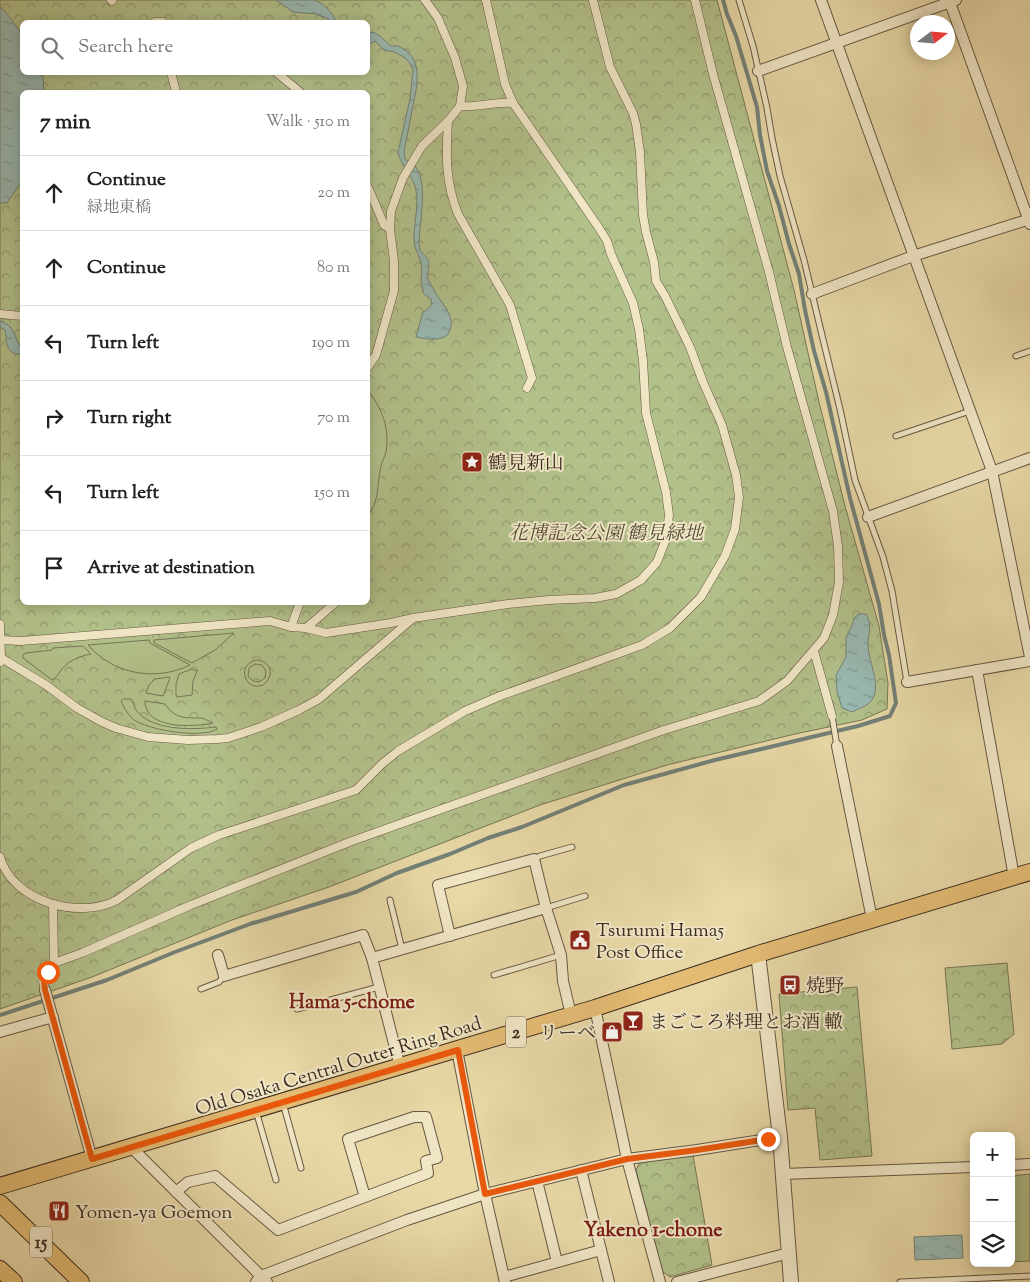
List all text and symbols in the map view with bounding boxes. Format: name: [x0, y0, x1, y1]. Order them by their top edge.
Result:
north arrow: [910, 15, 955, 60]
search box: [20, 20, 370, 75]
icon: search: [38, 34, 66, 62]
text: Search here: [78, 34, 173, 61]
text: 7 min: [40, 108, 91, 138]
text: Walk · 510 m: [266, 111, 350, 134]
text: Continue: [87, 167, 166, 194]
icon: ahead: [40, 179, 68, 207]
text: 20 m: [317, 182, 350, 205]
text: 緑地東橋: [87, 197, 151, 220]
icon: ahead: [40, 254, 68, 282]
text: Continue: [87, 255, 166, 282]
text: 80 m: [317, 257, 350, 280]
icon: left: [40, 329, 68, 357]
text: Turn left: [87, 330, 159, 357]
text: 190 m: [312, 332, 350, 355]
icon: right: [40, 404, 68, 432]
text: Turn right: [87, 405, 171, 432]
text: 70 m: [317, 407, 350, 430]
place icon: 鶴見新山: [460, 450, 484, 474]
place label: 鶴見新山: [488, 451, 564, 478]
icon: left: [40, 479, 68, 507]
text: Turn left: [87, 480, 159, 507]
text: 150 m: [314, 482, 350, 505]
park label: 花博記念公園 鶴見緑地: [509, 521, 705, 548]
icon: arrive: [40, 554, 68, 582]
text: Arrive at destination: [87, 555, 255, 582]
place label: Tsurumi Hama5 Post Office: [596, 918, 725, 967]
public building icon: Tsurumi Hama5 Post Office: [568, 928, 592, 952]
route start: [37, 961, 60, 984]
bus stop icon: 焼野: [778, 973, 802, 997]
place label: 焼野: [806, 974, 844, 1001]
district label: Hama 5-chome: [289, 989, 415, 1018]
bar icon: まごころ料理とお酒 轍: [621, 1009, 645, 1033]
place label: まごころ料理とお酒 轍: [649, 1010, 843, 1037]
street label: Old Osaka Central Outer Ring Road: [192, 1011, 485, 1124]
road number: 2: [506, 1016, 526, 1048]
shop icon: リーベ: [600, 1020, 624, 1044]
place label: リーベ: [539, 1021, 596, 1048]
route end: [757, 1128, 780, 1151]
map controls: [970, 1132, 1015, 1267]
button: +: [970, 1132, 1015, 1177]
button: −: [970, 1177, 1015, 1222]
restaurant icon: Yomen-ya Goemon: [47, 1199, 71, 1223]
place label: Yomen-ya Goemon: [75, 1200, 233, 1227]
district label: Yakeno 1-chome: [583, 1217, 723, 1246]
button: layers: [970, 1222, 1015, 1267]
road number: 15: [30, 1226, 52, 1258]

